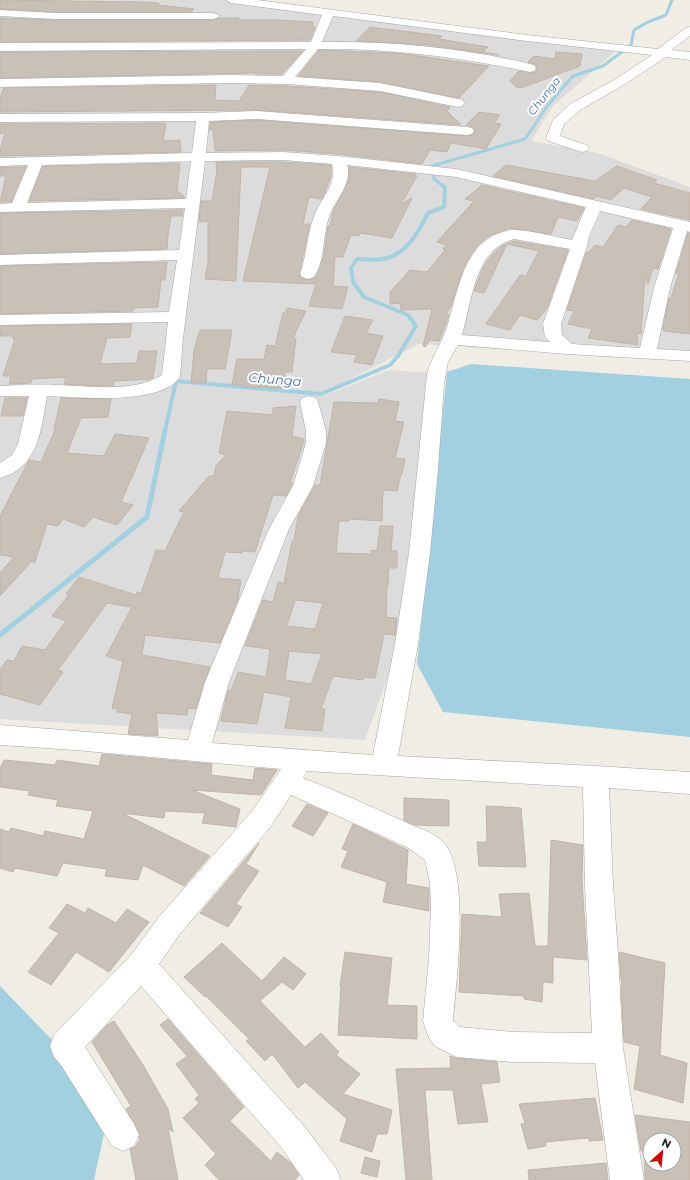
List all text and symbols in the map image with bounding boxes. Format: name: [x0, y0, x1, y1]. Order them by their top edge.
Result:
water label: Chunga: [525, 74, 563, 118]
water label: Chunga: [248, 369, 302, 389]
north arrow: [642, 1132, 682, 1172]
text: N: [659, 1135, 674, 1151]

